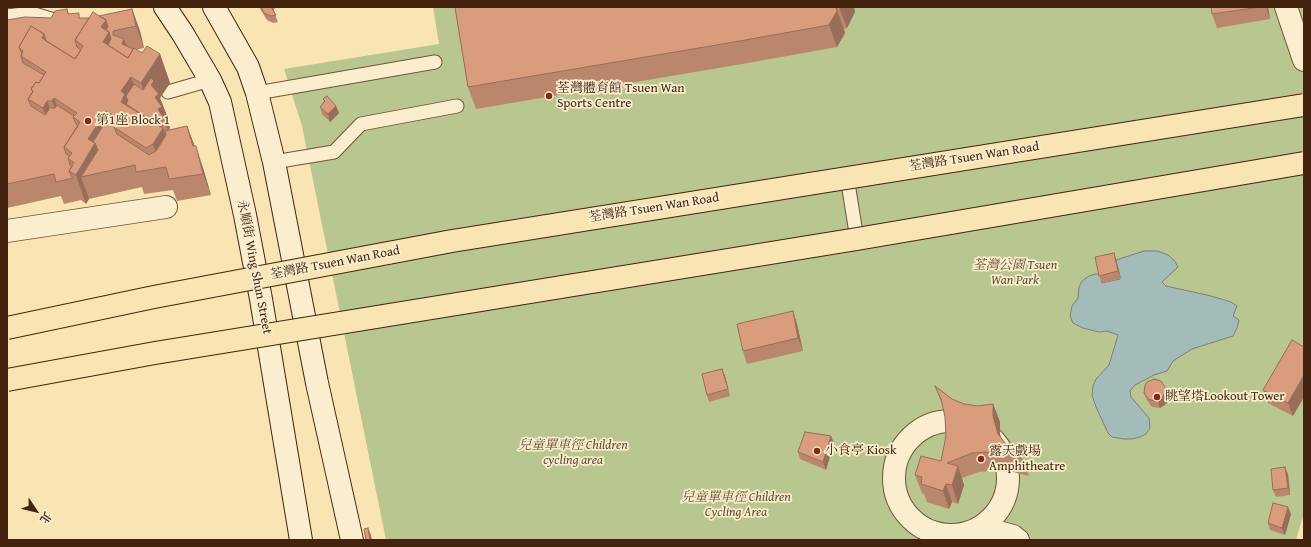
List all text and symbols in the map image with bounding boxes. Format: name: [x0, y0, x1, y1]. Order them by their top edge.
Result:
place label: 荃灣體育館 Tsuen Wan Sports Centre: [557, 81, 685, 112]
marker: 荃灣體育館 Tsuen Wan Sports Centre: [544, 91, 554, 101]
place label: 第1座 Block 1: [96, 113, 170, 129]
marker: 第1座 Block 1: [83, 116, 93, 126]
street label: 荃灣路 Tsuen Wan Road: [908, 139, 1040, 175]
street label: 荃灣路 Tsuen Wan Road: [588, 190, 720, 226]
street label: 永順街 Wing Shun Street: [233, 198, 275, 336]
street label: 荃灣路 Tsuen Wan Road: [269, 243, 401, 283]
park label: 荃灣公園 Tsuen Wan Park: [973, 258, 1057, 289]
place label: 眺望塔Lookout Tower: [1165, 389, 1285, 405]
marker: 眺望塔Lookout Tower: [1152, 392, 1162, 402]
park label: 兒童單車徑 Children cycling area: [518, 438, 628, 469]
place label: 小食亭 Kiosk: [825, 443, 897, 459]
place label: 露天戲場 Amphitheatre: [989, 444, 1065, 475]
marker: 小食亭 Kiosk: [812, 446, 822, 456]
marker: 露天戲場 Amphitheatre: [976, 454, 986, 464]
park label: 兒童單車徑 Children Cycling Area: [681, 490, 791, 521]
north arrow: [16, 491, 56, 531]
text: 北: [36, 509, 56, 527]

